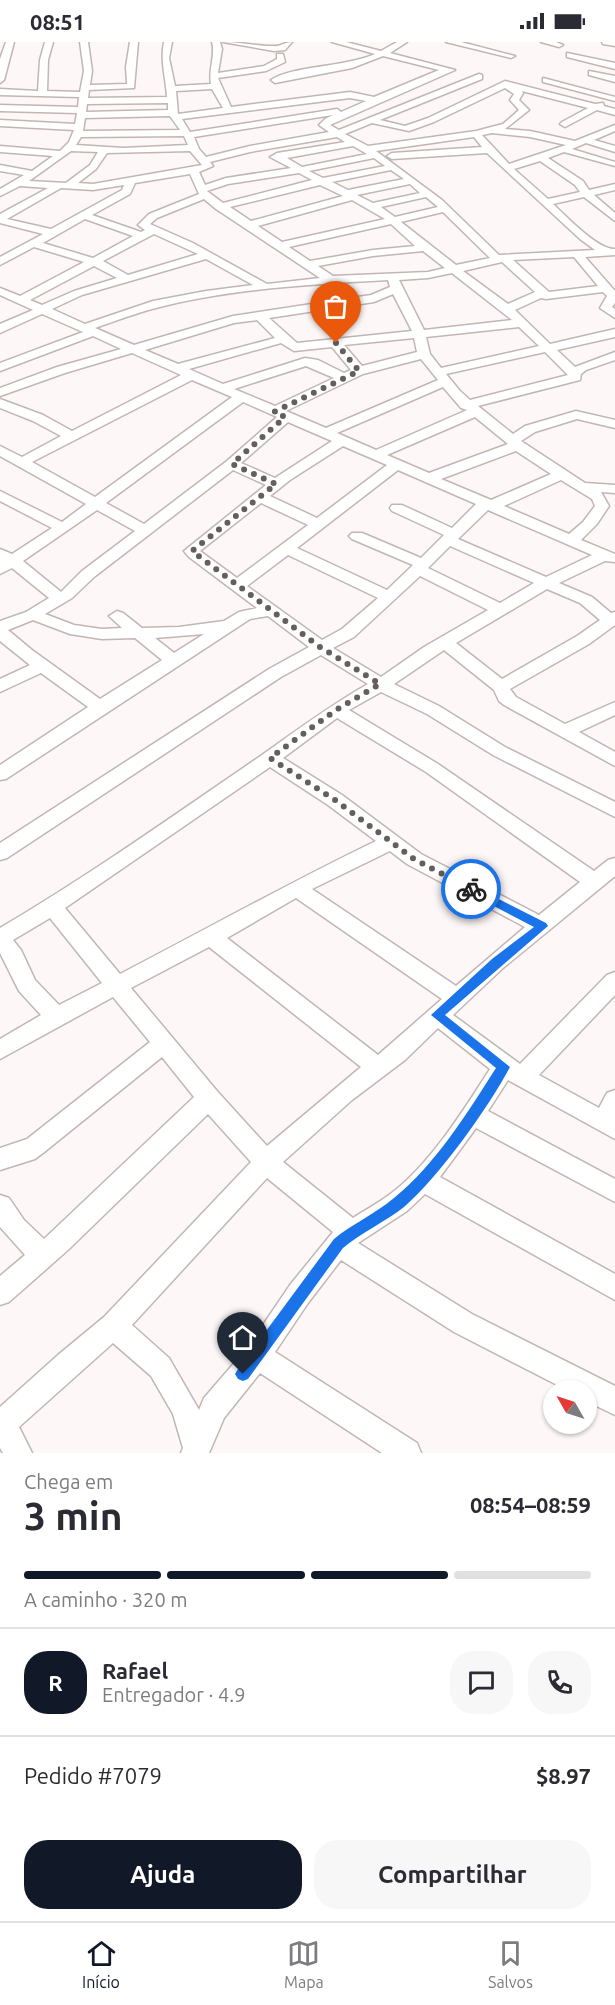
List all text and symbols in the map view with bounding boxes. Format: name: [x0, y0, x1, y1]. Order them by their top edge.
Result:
text: 08:51: [30, 9, 85, 34]
pin: [310, 281, 361, 343]
icon: bag: [319, 290, 352, 323]
courier: [441, 859, 501, 919]
icon: bike: [455, 873, 488, 906]
pin: [217, 1312, 268, 1374]
icon: home: [226, 1321, 259, 1354]
north arrow: [543, 1380, 597, 1434]
map controls: [543, 1380, 597, 1434]
text: Chega em: [24, 1470, 113, 1493]
text: 08:54–08:59: [470, 1492, 591, 1517]
text: 3 min: [24, 1494, 123, 1537]
text: A caminho · 320 m: [24, 1588, 188, 1611]
button: chat: [450, 1651, 513, 1714]
button: phone: [528, 1651, 591, 1714]
text: Rafael: [102, 1658, 168, 1683]
text: R: [48, 1670, 63, 1695]
text: Entregador · 4.9: [102, 1683, 245, 1706]
text: Pedido #7079: [24, 1763, 162, 1788]
text: $8.97: [536, 1763, 591, 1788]
button: Ajuda: [24, 1840, 302, 1909]
button: Compartilhar: [314, 1840, 591, 1909]
tab: Início: [82, 1937, 120, 1991]
tab: Mapa: [284, 1937, 324, 1991]
tab: Salvos: [488, 1937, 533, 1991]

